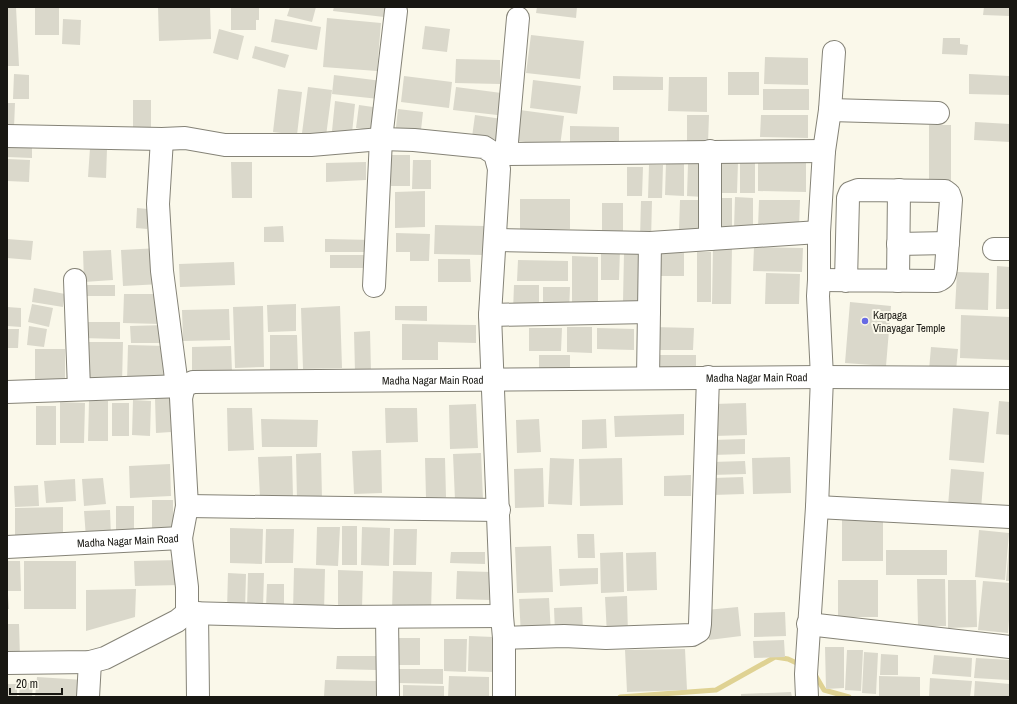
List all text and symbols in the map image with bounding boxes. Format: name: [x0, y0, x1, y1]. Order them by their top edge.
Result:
place label: Karpaga Vinayagar Temple: [873, 308, 945, 335]
marker: Karpaga Vinayagar Temple: [860, 316, 870, 326]
street label: Madha Nagar Main Road: [706, 370, 808, 385]
street label: Madha Nagar Main Road: [382, 373, 484, 387]
street label: Madha Nagar Main Road: [77, 531, 179, 550]
scale bar: [10, 670, 62, 696]
text: 20 m: [16, 676, 38, 692]

